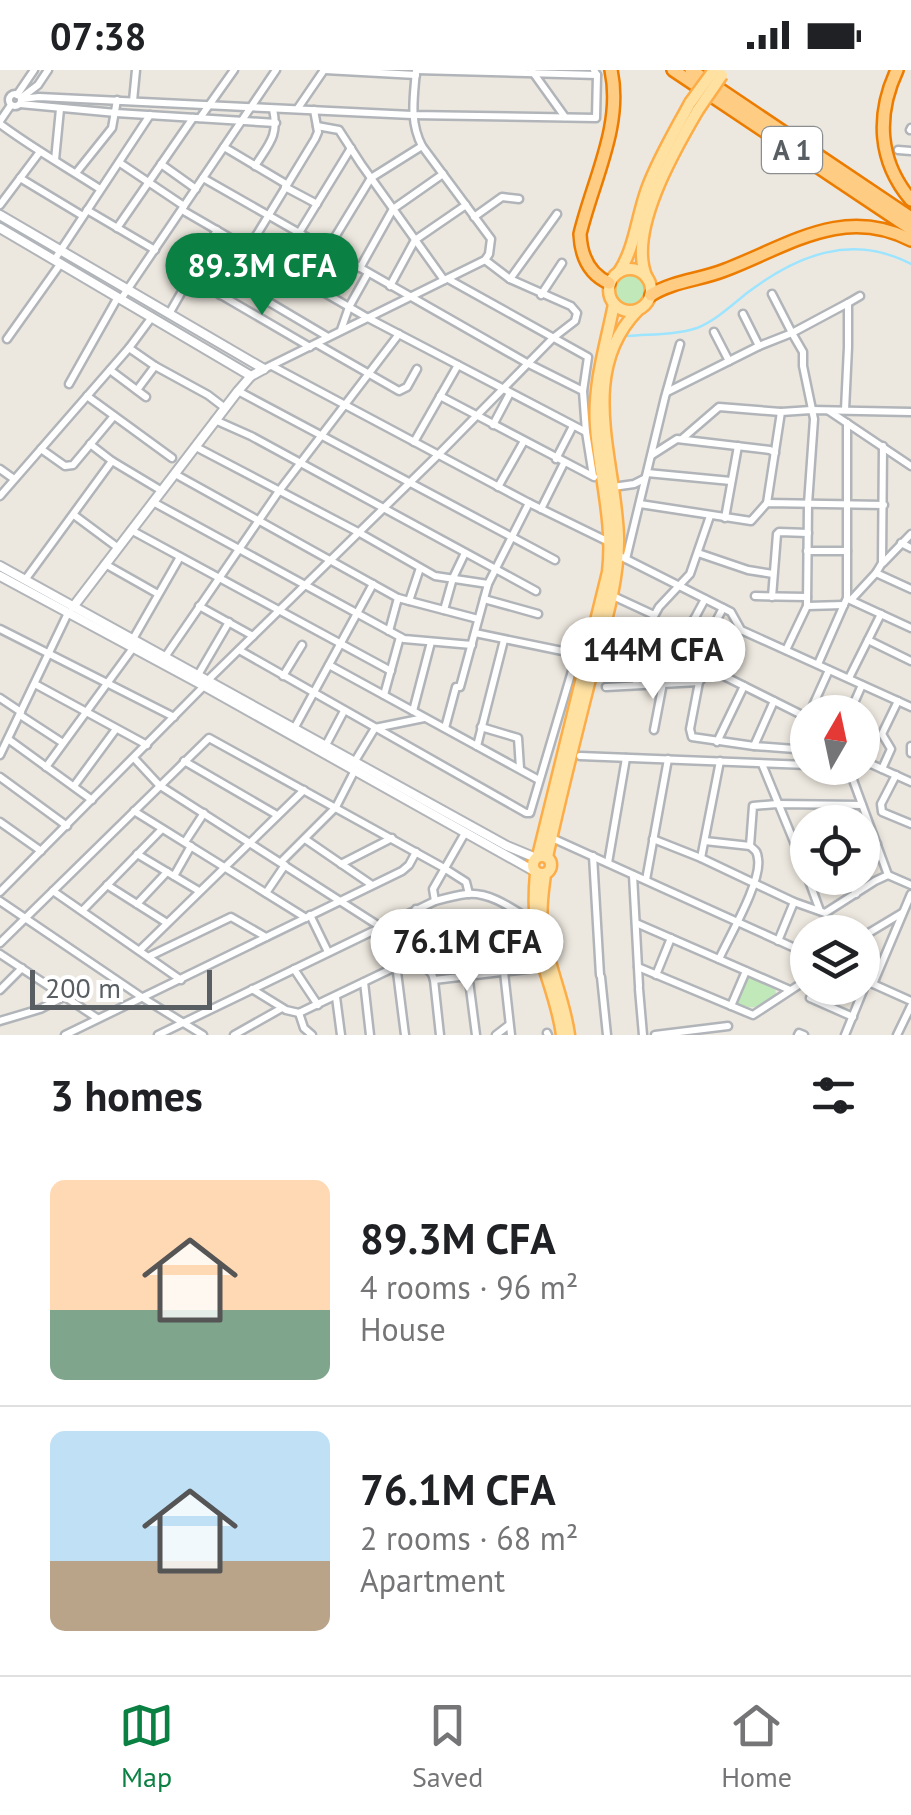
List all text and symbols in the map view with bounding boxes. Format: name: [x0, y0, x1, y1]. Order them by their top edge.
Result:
text: 07:38: [50, 11, 146, 60]
road number: A 1: [762, 127, 822, 173]
pin: 89.3M CFA: [148, 233, 376, 318]
text: 89.3M CFA: [187, 244, 337, 286]
pin: 144M CFA: [550, 617, 756, 702]
text: 144M CFA: [582, 628, 724, 670]
north arrow: [790, 695, 880, 785]
map controls: [790, 695, 880, 1005]
button: locate: [790, 805, 880, 895]
pin: 76.1M CFA: [353, 909, 581, 994]
button: layers: [790, 915, 880, 1005]
text: 76.1M CFA: [392, 920, 542, 962]
scale bar: [30, 965, 212, 1010]
text: 200 m: [45, 969, 121, 1006]
text: 3 homes: [50, 1068, 203, 1123]
icon: filters: [806, 1068, 861, 1123]
text: 89.3M CFA: [360, 1211, 556, 1266]
icon: home: [130, 1220, 250, 1340]
text: 4 rooms · 96 m²: [360, 1266, 578, 1308]
text: House: [360, 1308, 446, 1350]
text: 76.1M CFA: [360, 1462, 556, 1517]
icon: home: [130, 1471, 250, 1591]
text: 2 rooms · 68 m²: [360, 1517, 578, 1559]
text: Apartment: [360, 1559, 505, 1601]
tab: Map: [119, 1698, 174, 1795]
tab: Saved: [412, 1698, 483, 1795]
tab: Home: [721, 1698, 792, 1795]

